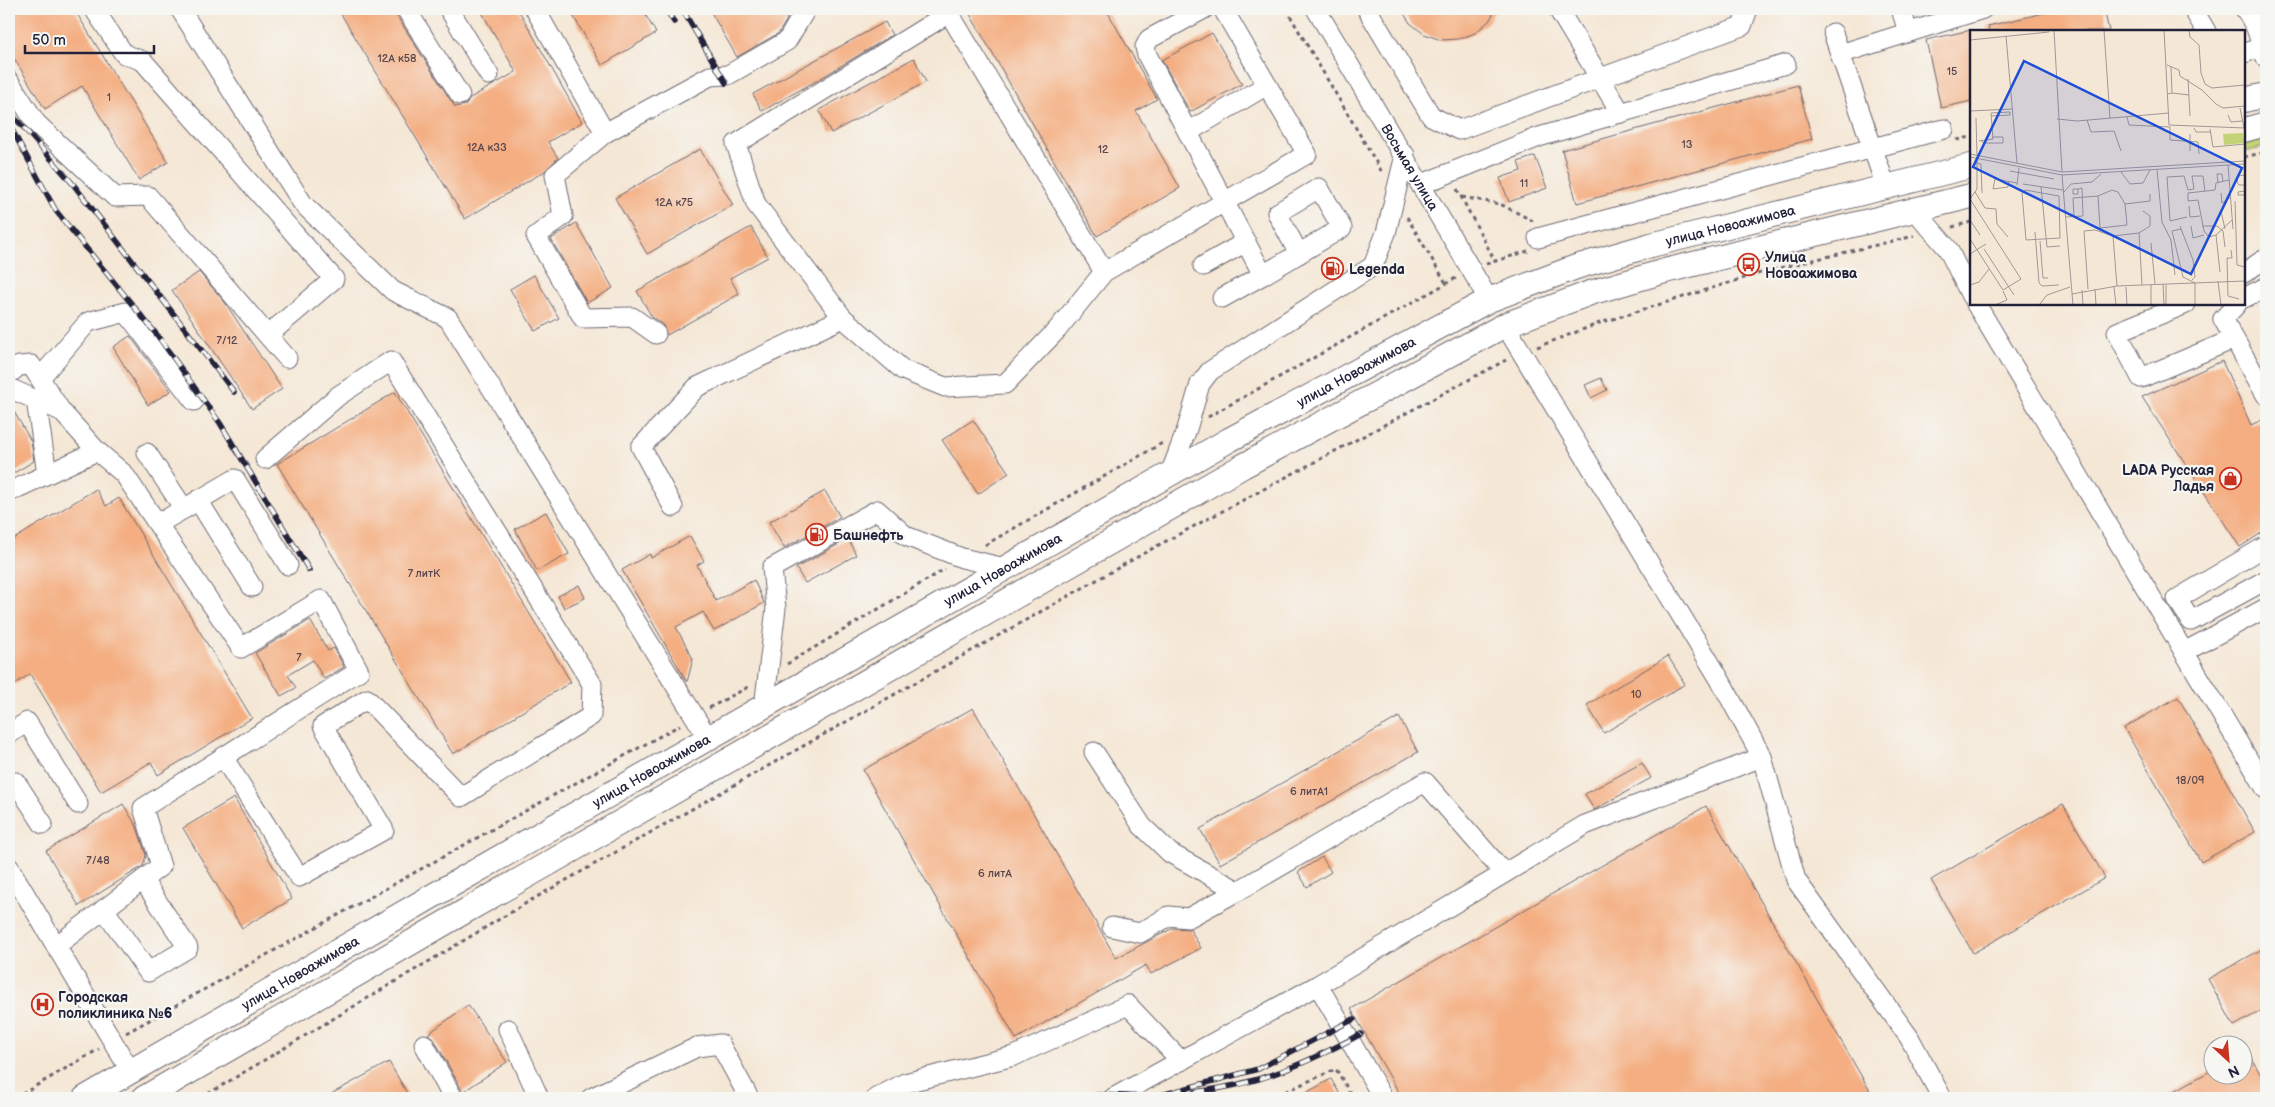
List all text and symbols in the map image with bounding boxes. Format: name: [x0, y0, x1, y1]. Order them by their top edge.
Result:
scale bar: [25, 22, 154, 54]
inset map: [1970, 30, 2245, 305]
text: 50 m: [32, 31, 66, 50]
house number: 12А к58: [378, 52, 416, 65]
house number: 15: [1947, 65, 1957, 78]
house number: 1: [107, 91, 111, 104]
street label: Восьмая улица: [1378, 121, 1443, 214]
house number: 13: [1681, 138, 1693, 151]
house number: 12А к33: [467, 141, 507, 154]
house number: 12: [1098, 143, 1109, 156]
house number: 11: [1520, 177, 1528, 190]
house number: 12А к75: [655, 196, 693, 209]
street label: улица Новоажимова: [1664, 201, 1798, 250]
place label: Улица Новоажимова: [1765, 249, 1858, 282]
bus stop icon: Улица Новоажимова: [1737, 253, 1761, 277]
fuel station icon: Legenda: [1321, 257, 1345, 281]
place label: Legenda: [1349, 261, 1405, 278]
street label: улица Новоажимова: [1293, 332, 1419, 411]
house number: 7/12: [216, 334, 238, 347]
place label: LADA Русская Ладья: [2122, 462, 2214, 495]
shop icon: LADA Русская Ладья: [2218, 466, 2242, 490]
fuel station icon: Башнефть: [805, 523, 829, 547]
place label: Башнефть: [833, 527, 904, 544]
street label: улица Новоажимова: [941, 529, 1065, 610]
house number: 7 литК: [408, 567, 441, 580]
house number: 7: [296, 651, 302, 664]
house number: 10: [1631, 688, 1642, 701]
street label: улица Новоажимова: [589, 730, 714, 811]
house number: 18/09: [2176, 774, 2204, 787]
house number: 6 литА1: [1290, 785, 1328, 798]
house number: 7/48: [86, 854, 110, 867]
house number: 6 литА: [978, 867, 1012, 880]
street label: улица Новоажимова: [239, 932, 363, 1014]
place label: Городская поликлиника №6: [58, 989, 172, 1022]
hospital icon: Городская поликлиника №6: [30, 993, 54, 1017]
north arrow: [2202, 1034, 2252, 1084]
text: N: [2225, 1061, 2242, 1081]

